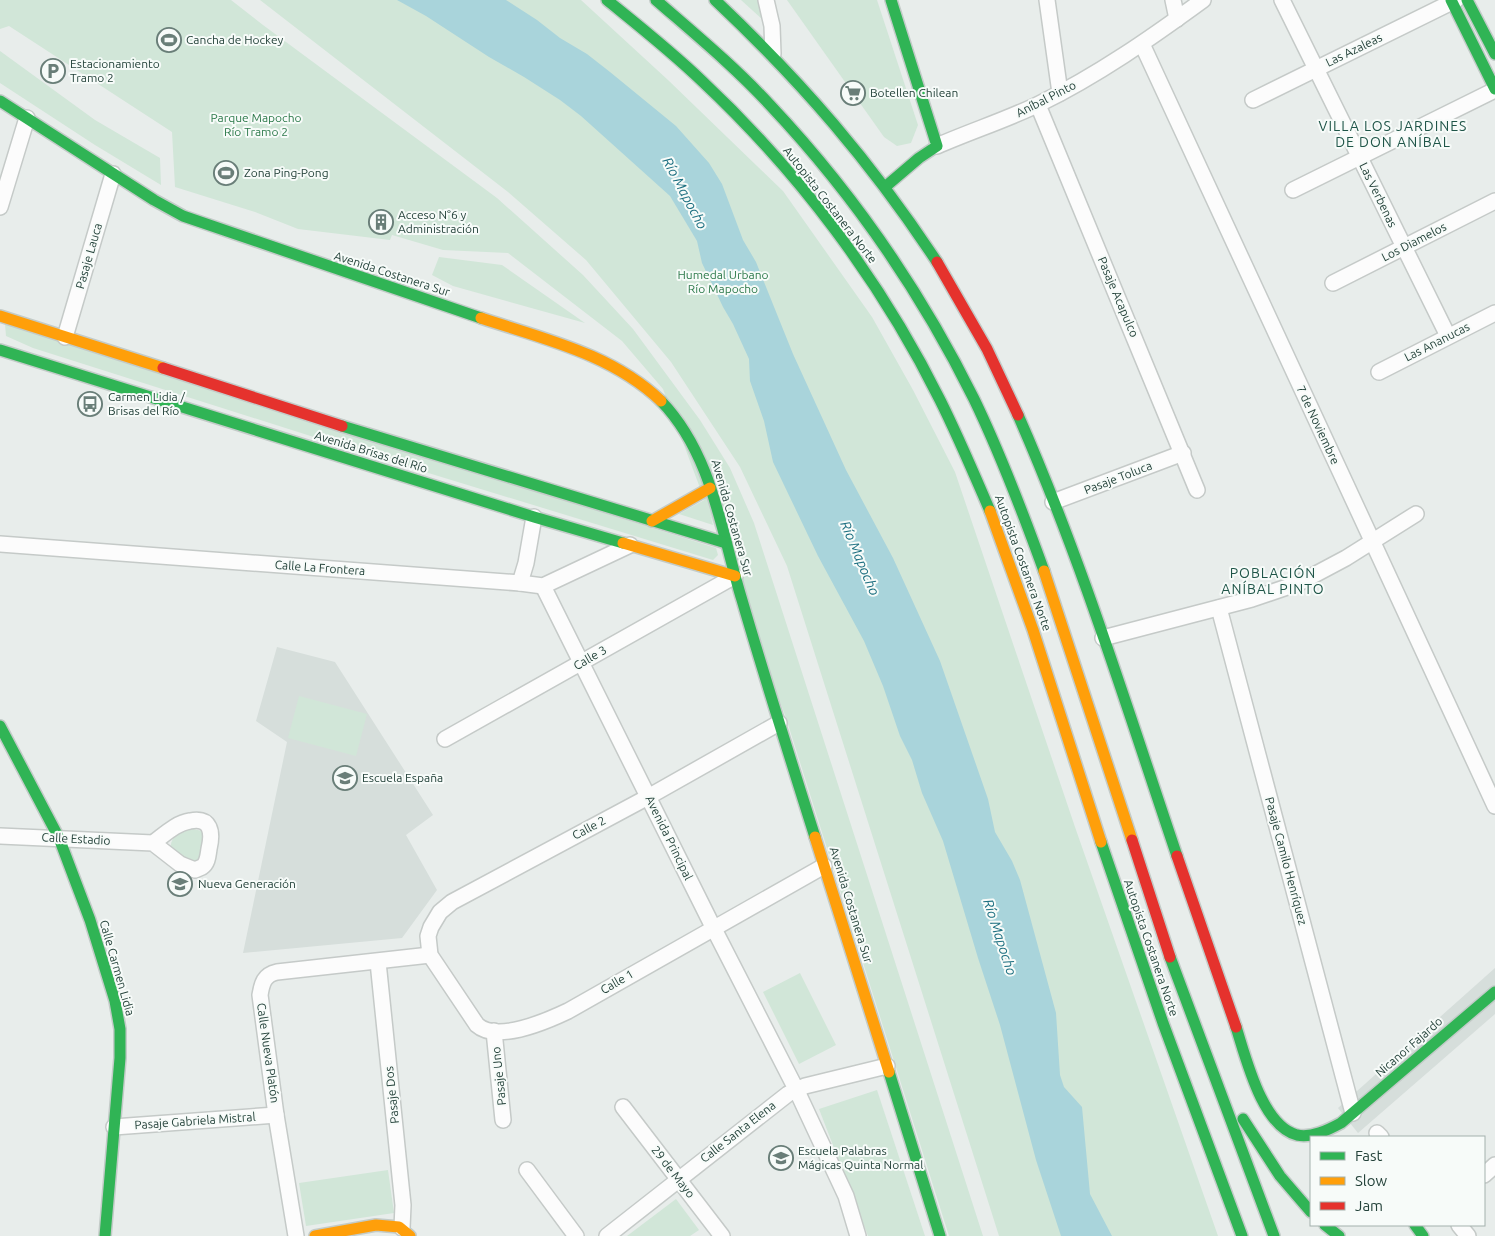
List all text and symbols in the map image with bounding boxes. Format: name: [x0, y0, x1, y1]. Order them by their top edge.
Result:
sports icon: Cancha de Hockey: [156, 27, 182, 53]
street label: Las Azaleas: [1323, 30, 1384, 69]
place label: Cancha de Hockey: [186, 33, 284, 46]
place label: Estacionamiento Tramo 2: [70, 57, 160, 84]
parking icon: Estacionamiento Tramo 2: [40, 58, 66, 84]
street label: Aníbal Pinto: [1014, 78, 1078, 119]
supermarket icon: Botellen Chilean: [840, 80, 866, 106]
place label: Botellen Chilean: [870, 86, 958, 99]
park label: Parque Mapocho Río Tramo 2: [210, 111, 302, 138]
district label: VILLA LOS JARDINES DE DON ANÍBAL: [1319, 118, 1467, 150]
street label: Autopista Costanera Norte: [781, 144, 880, 265]
water label: Río Mapocho: [659, 154, 711, 232]
sports icon: Zona Ping-Pong: [213, 160, 239, 186]
street label: Las Verbenas: [1357, 160, 1400, 229]
place label: Zona Ping-Pong: [244, 166, 329, 179]
place label: Acceso N°6 y Administración: [398, 208, 479, 235]
building icon: Acceso N°6 y Administración: [368, 209, 394, 235]
street label: Los Diamelos: [1379, 220, 1448, 263]
street label: Pasaje Lauca: [73, 222, 104, 290]
street label: Avenida Costanera Sur: [333, 249, 452, 299]
street label: Pasaje Acapulco: [1096, 255, 1141, 339]
park label: Humedal Urbano Río Mapocho: [677, 268, 769, 295]
street label: Las Ananucas: [1402, 319, 1472, 364]
street label: 7 de Noviembre: [1295, 383, 1342, 466]
place label: Carmen Lidia / Brisas del Río: [108, 390, 186, 417]
bus stop icon: Carmen Lidia / Brisas del Río: [77, 391, 103, 417]
street label: Avenida Brisas del Río: [313, 428, 429, 475]
street label: Avenida Costanera Sur: [710, 458, 756, 578]
street label: Pasaje Toluca: [1082, 459, 1154, 496]
street label: Autopista Costanera Norte: [993, 493, 1054, 633]
water label: Río Mapocho: [837, 518, 883, 598]
street label: Calle La Frontera: [274, 558, 366, 577]
district label: POBLACIÓN ANÍBAL PINTO: [1221, 564, 1325, 597]
street label: Calle 3: [571, 643, 609, 672]
school or university icon: Escuela España: [332, 765, 358, 791]
place label: Escuela España: [362, 771, 443, 784]
street label: Avenida Principal: [643, 794, 695, 882]
street label: Pasaje Camilo Henríquez: [1263, 795, 1310, 927]
street label: Calle 2: [570, 813, 608, 842]
street label: Calle Estadio: [41, 830, 111, 847]
street label: Avenida Costanera Sur: [828, 845, 875, 965]
school or university icon: Nueva Generación: [167, 871, 193, 897]
place label: Nueva Generación: [198, 877, 296, 890]
street label: Autopista Costanera Norte: [1122, 878, 1181, 1018]
water label: Río Mapocho: [980, 897, 1020, 978]
street label: Calle Carmen Lidia: [98, 918, 137, 1017]
street label: Calle 1: [598, 967, 636, 996]
street label: Calle Nueva Platón: [255, 1002, 282, 1104]
street label: Nicanor Fajardo: [1373, 1014, 1445, 1079]
street label: Pasaje Uno: [489, 1046, 508, 1106]
street label: Pasaje Dos: [382, 1066, 401, 1124]
street label: Calle Santa Elena: [698, 1098, 778, 1165]
street label: Pasaje Gabriela Mistral: [134, 1110, 256, 1131]
legend: [1310, 1136, 1485, 1226]
street label: 29 de Mayo: [649, 1143, 698, 1200]
place label: Escuela Palabras Mágicas Quinta Normal: [798, 1144, 923, 1171]
school or university icon: Escuela Palabras Mágicas Quinta Normal: [768, 1145, 794, 1171]
text: Fast: [1355, 1147, 1383, 1164]
text: Slow: [1355, 1172, 1388, 1189]
text: Jam: [1355, 1197, 1383, 1214]

